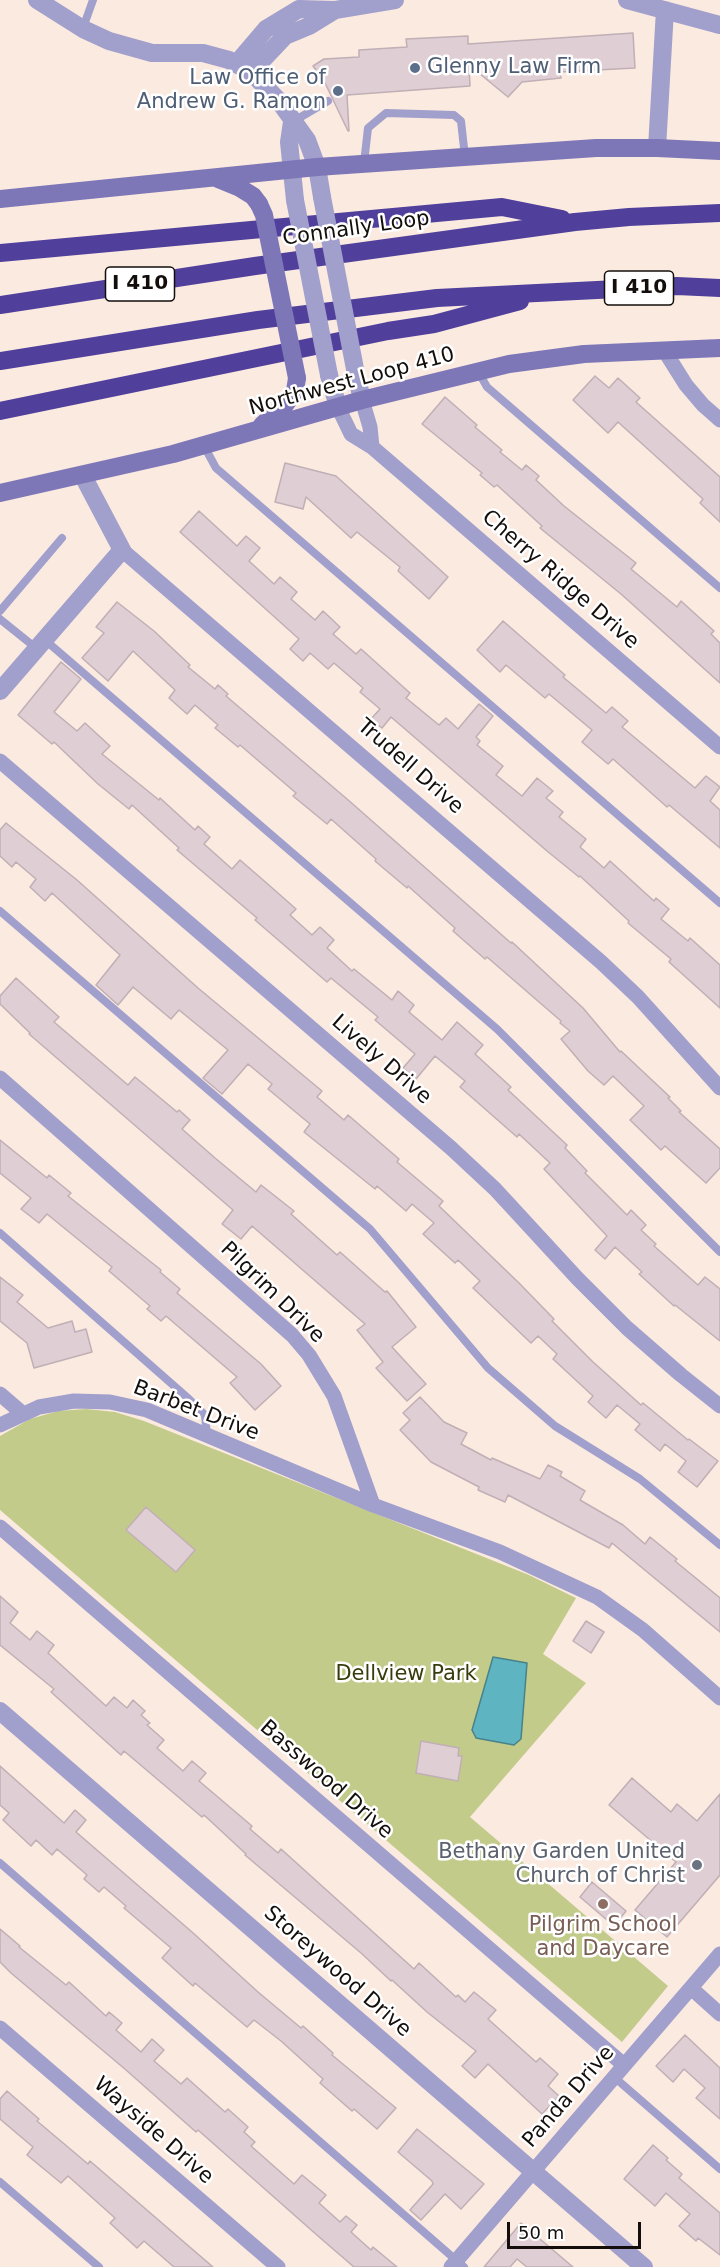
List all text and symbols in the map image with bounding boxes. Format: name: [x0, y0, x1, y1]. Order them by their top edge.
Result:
place label: Glenny Law Firm: [427, 55, 601, 81]
marker: Glenny Law Firm: [408, 61, 422, 75]
place label: Law Office of Andrew G. Ramon: [137, 66, 326, 116]
marker: Law Office of Andrew G. Ramon: [331, 84, 345, 98]
street label: Connally Loop: [281, 206, 431, 252]
road number: I 410: [106, 267, 174, 301]
road number: I 410: [604, 271, 674, 305]
street label: Northwest Loop 410: [246, 342, 458, 422]
street label: Cherry Ridge Drive: [476, 505, 644, 655]
street label: Trudell Drive: [352, 714, 468, 820]
street label: Lively Drive: [326, 1010, 436, 1110]
street label: Pilgrim Drive: [215, 1237, 329, 1349]
street label: Barbet Drive: [129, 1375, 263, 1447]
park label: Dellview Park: [335, 1662, 477, 1688]
street label: Basswood Drive: [254, 1715, 398, 1845]
place label: Bethany Garden United Church of Christ: [438, 1840, 685, 1890]
marker: Bethany Garden United Church of Christ: [690, 1858, 704, 1872]
marker: Pilgrim School and Daycare: [596, 1897, 610, 1911]
street label: Storeywood Drive: [258, 1901, 416, 2043]
place label: Pilgrim School and Daycare: [529, 1913, 677, 1963]
street label: Panda Drive: [518, 2041, 620, 2153]
street label: Wayside Drive: [88, 2072, 218, 2190]
scale bar: [510, 2210, 644, 2248]
text: 50 m: [518, 2222, 564, 2243]

